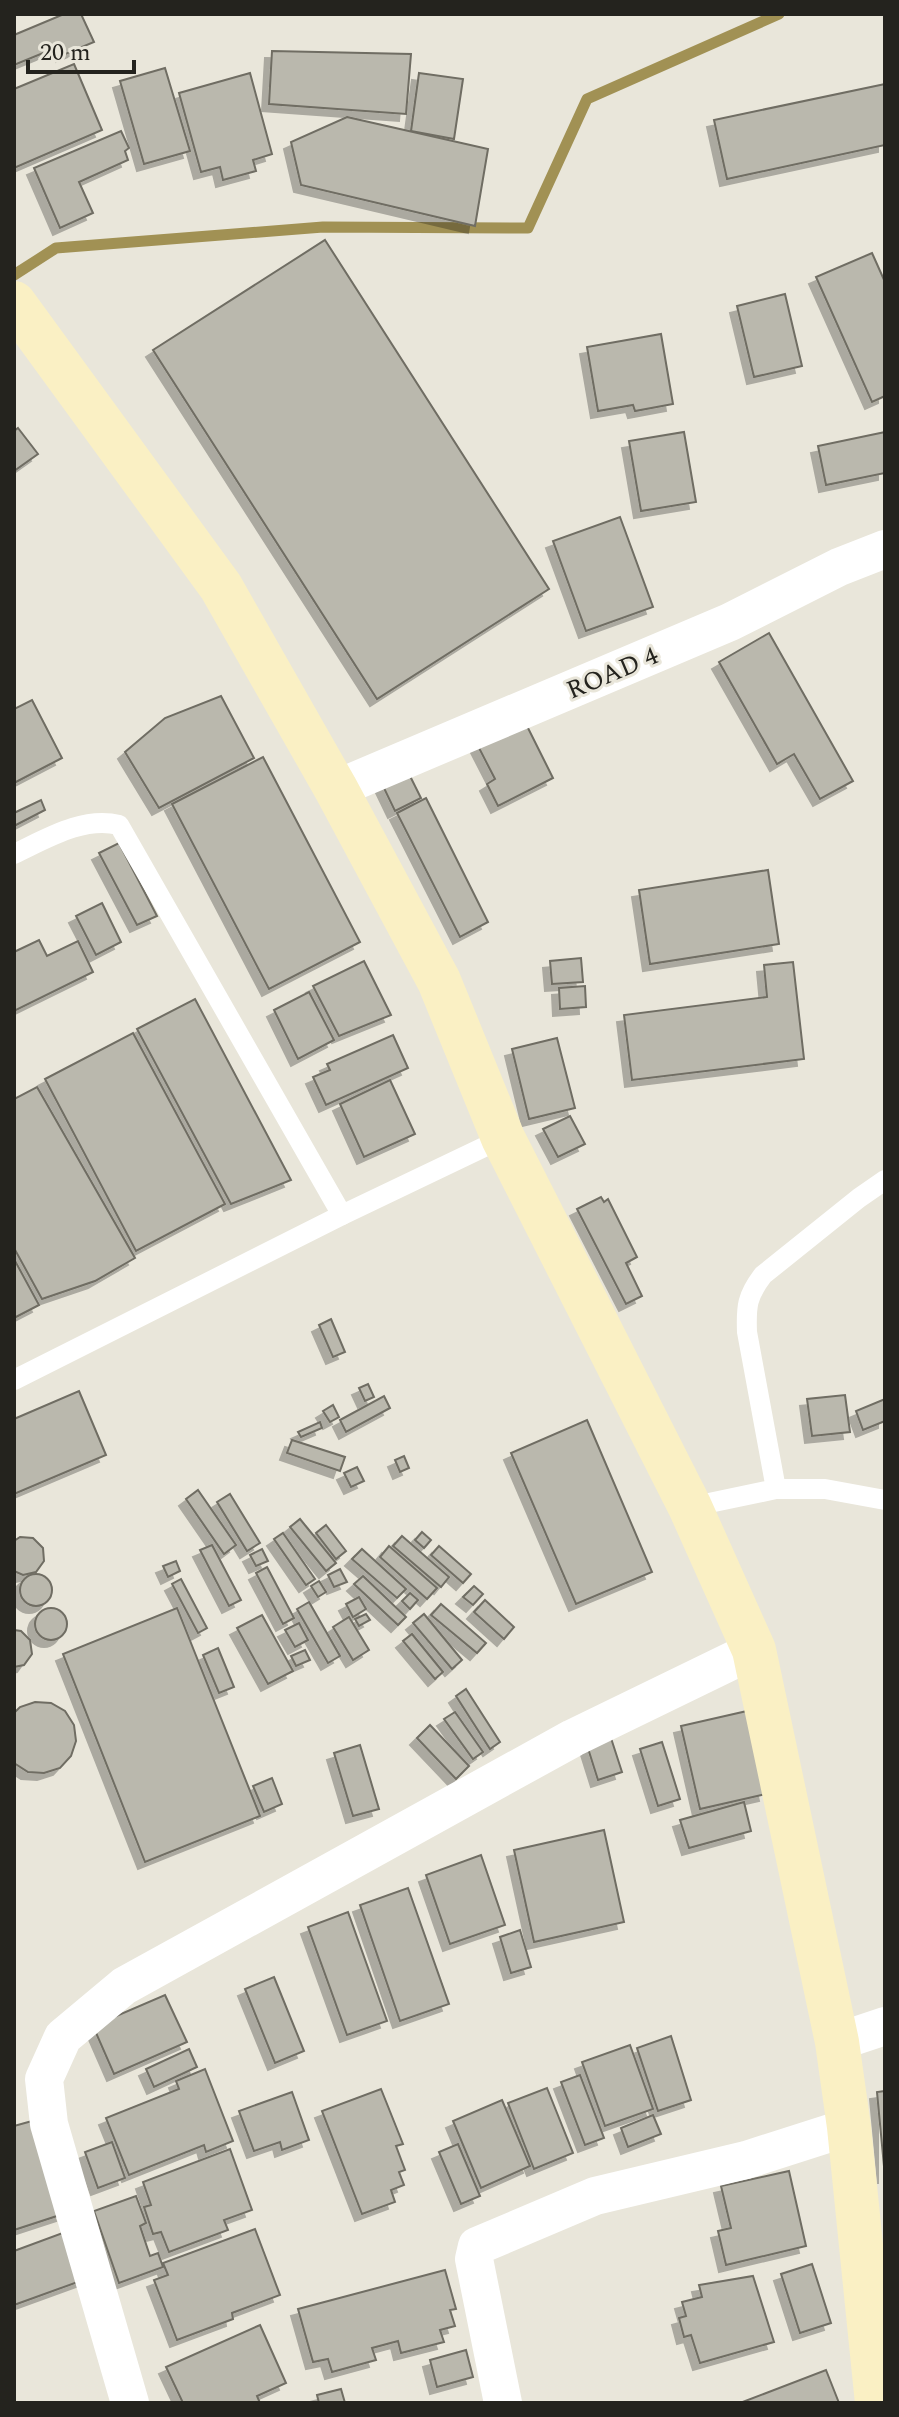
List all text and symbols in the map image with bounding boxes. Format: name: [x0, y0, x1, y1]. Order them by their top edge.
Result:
scale bar: [28, 24, 134, 74]
text: 20 m: [40, 35, 91, 71]
street label: ROAD 4: [560, 636, 665, 710]

